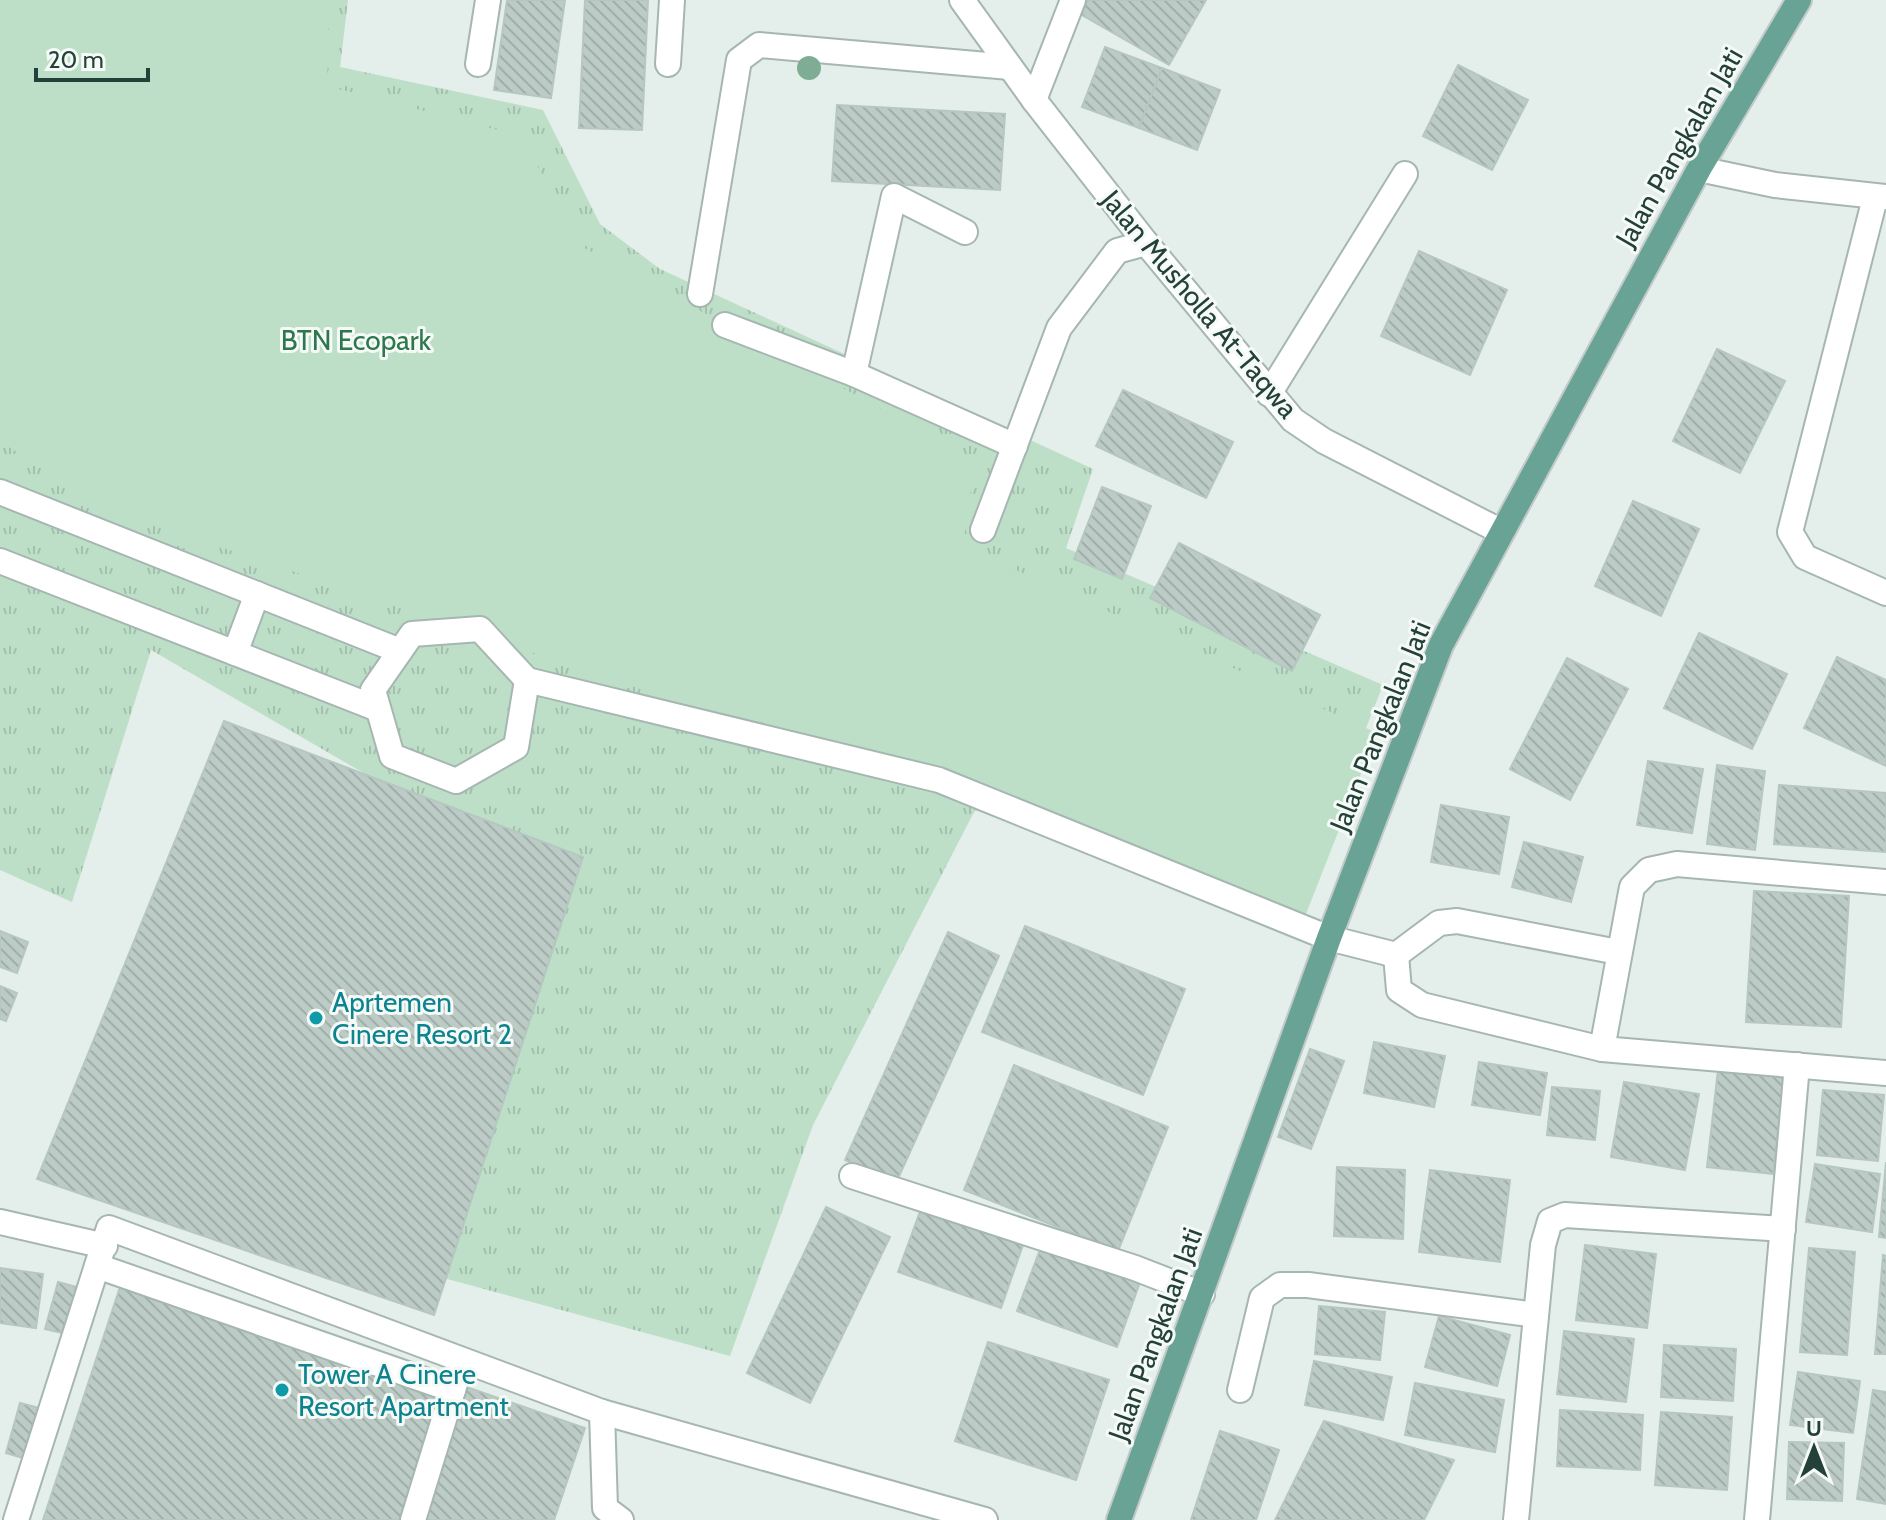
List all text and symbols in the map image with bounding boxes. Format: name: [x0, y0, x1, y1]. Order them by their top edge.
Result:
scale bar: [36, 32, 148, 82]
street label: Jalan Pangkalan Jati: [1608, 41, 1750, 253]
text: 20 m: [48, 45, 104, 74]
street label: Jalan Musholla At-Taqwa: [1094, 182, 1306, 425]
park label: BTN Ecopark: [281, 323, 432, 357]
street label: Jalan Pangkalan Jati: [1322, 616, 1438, 837]
place label: Aprtemen Cinere Resort 2: [332, 985, 512, 1051]
marker: Aprtemen Cinere Resort 2: [307, 1009, 325, 1027]
street label: Jalan Pangkalan Jati: [1100, 1223, 1209, 1446]
place label: Tower A Cinere Resort Apartment: [298, 1357, 509, 1423]
marker: Tower A Cinere Resort Apartment: [273, 1381, 291, 1399]
north arrow: [1774, 1408, 1854, 1488]
text: U: [1806, 1415, 1822, 1442]

